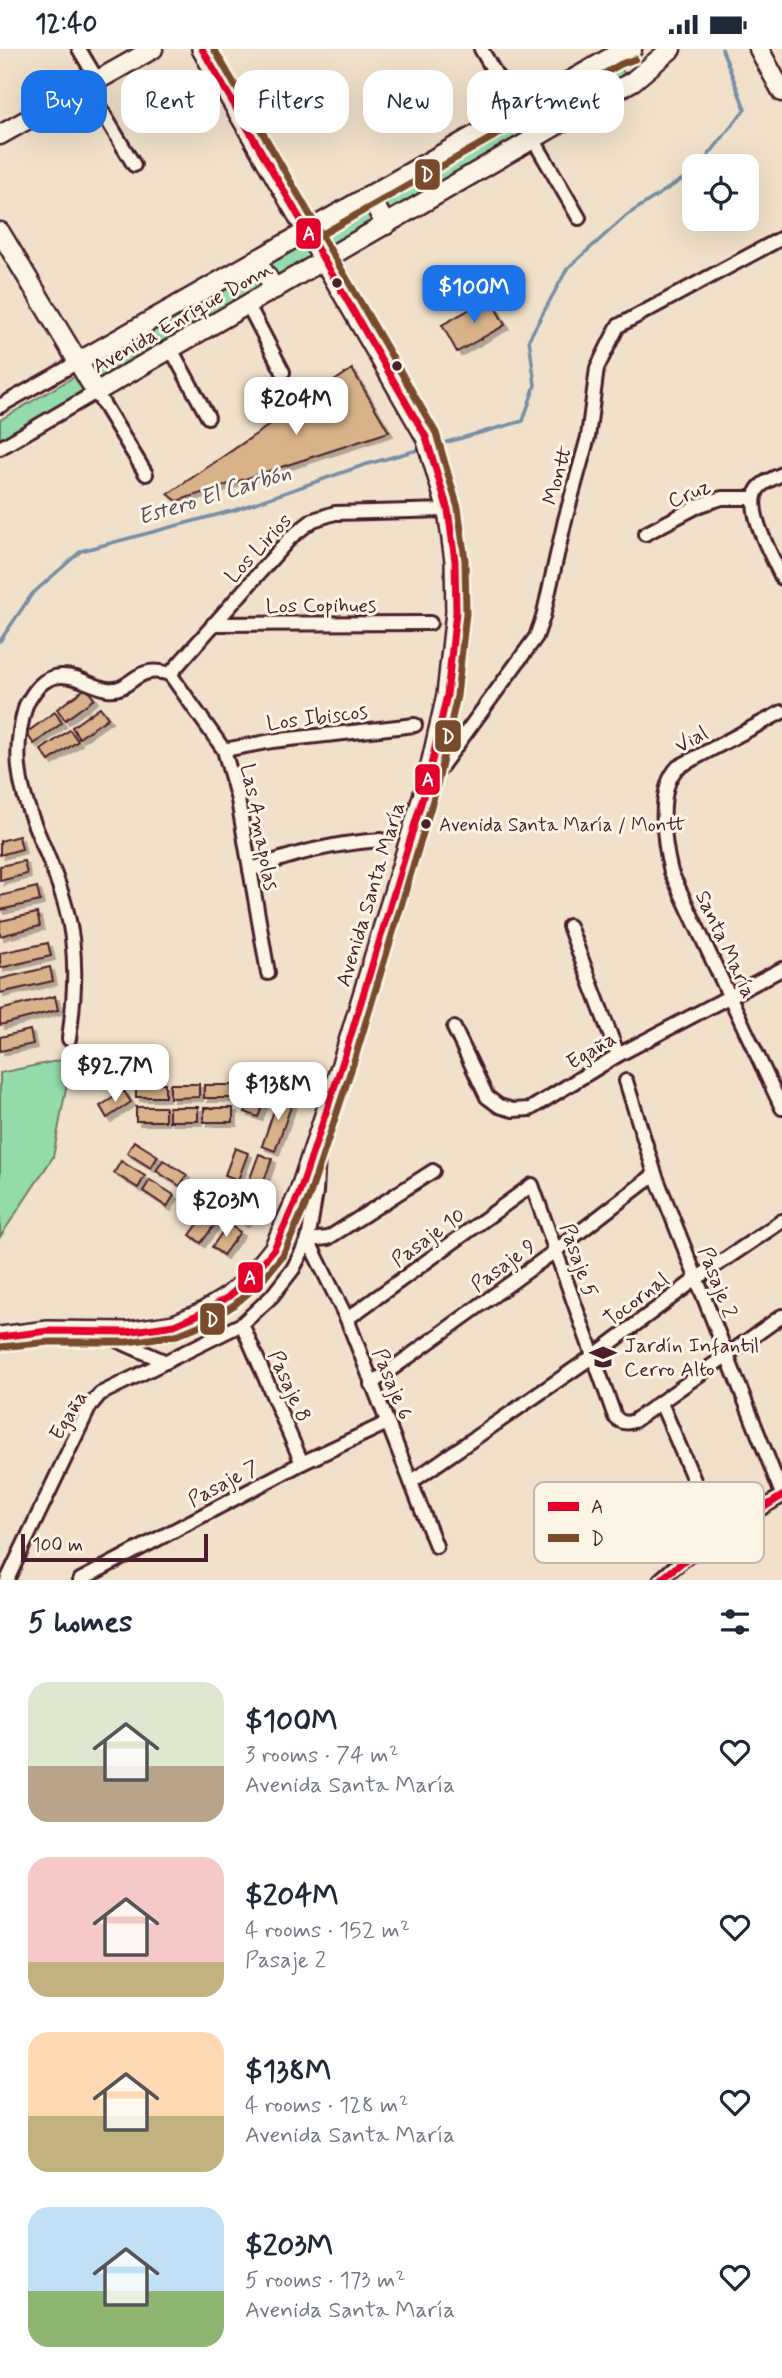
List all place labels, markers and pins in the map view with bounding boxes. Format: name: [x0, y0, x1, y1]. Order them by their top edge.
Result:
pin: $100M: [425, 265, 523, 325]
unlabelled marker: [330, 276, 344, 290]
unlabelled marker: [390, 359, 404, 373]
pin: $204M: [247, 377, 345, 437]
place label: Avenida Santa María / Montt: [439, 813, 686, 838]
marker: Avenida Santa María / Montt: [419, 817, 433, 831]
pin: $92.7M: [58, 1045, 172, 1104]
pin: $138M: [229, 1063, 327, 1122]
pin: $203M: [177, 1179, 275, 1239]
place label: Jardín Infantil Cerro Alto: [624, 1332, 759, 1384]
school or university icon: Jardín Infantil Cerro Alto: [588, 1342, 618, 1372]

